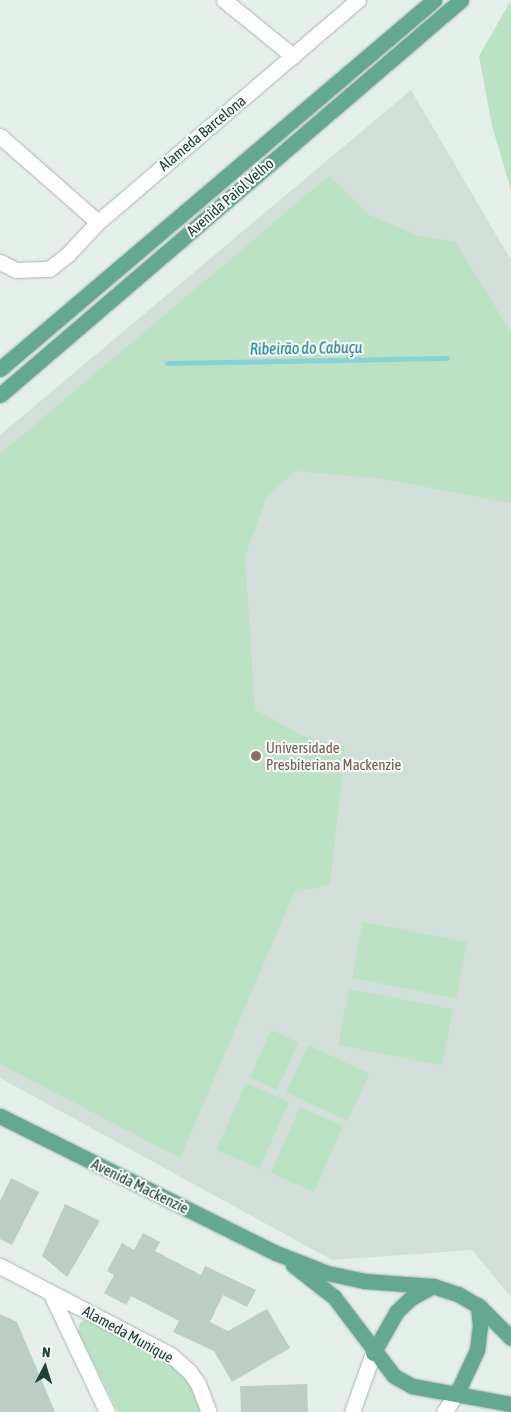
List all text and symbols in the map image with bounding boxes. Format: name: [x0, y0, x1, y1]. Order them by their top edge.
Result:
street label: Alameda Barcelona: [155, 91, 249, 175]
street label: Avenida Paiol Velho: [183, 154, 277, 240]
water label: Ribeirão do Cabuçu: [250, 337, 362, 359]
place label: Universidade Presbiteriana Mackenzie: [266, 738, 401, 773]
marker: Universidade Presbiteriana Mackenzie: [250, 750, 262, 762]
street label: Avenida Mackenzie: [89, 1155, 191, 1217]
street label: Alameda Munique: [79, 1302, 177, 1366]
north arrow: [20, 1342, 70, 1392]
text: N: [41, 1344, 51, 1360]

